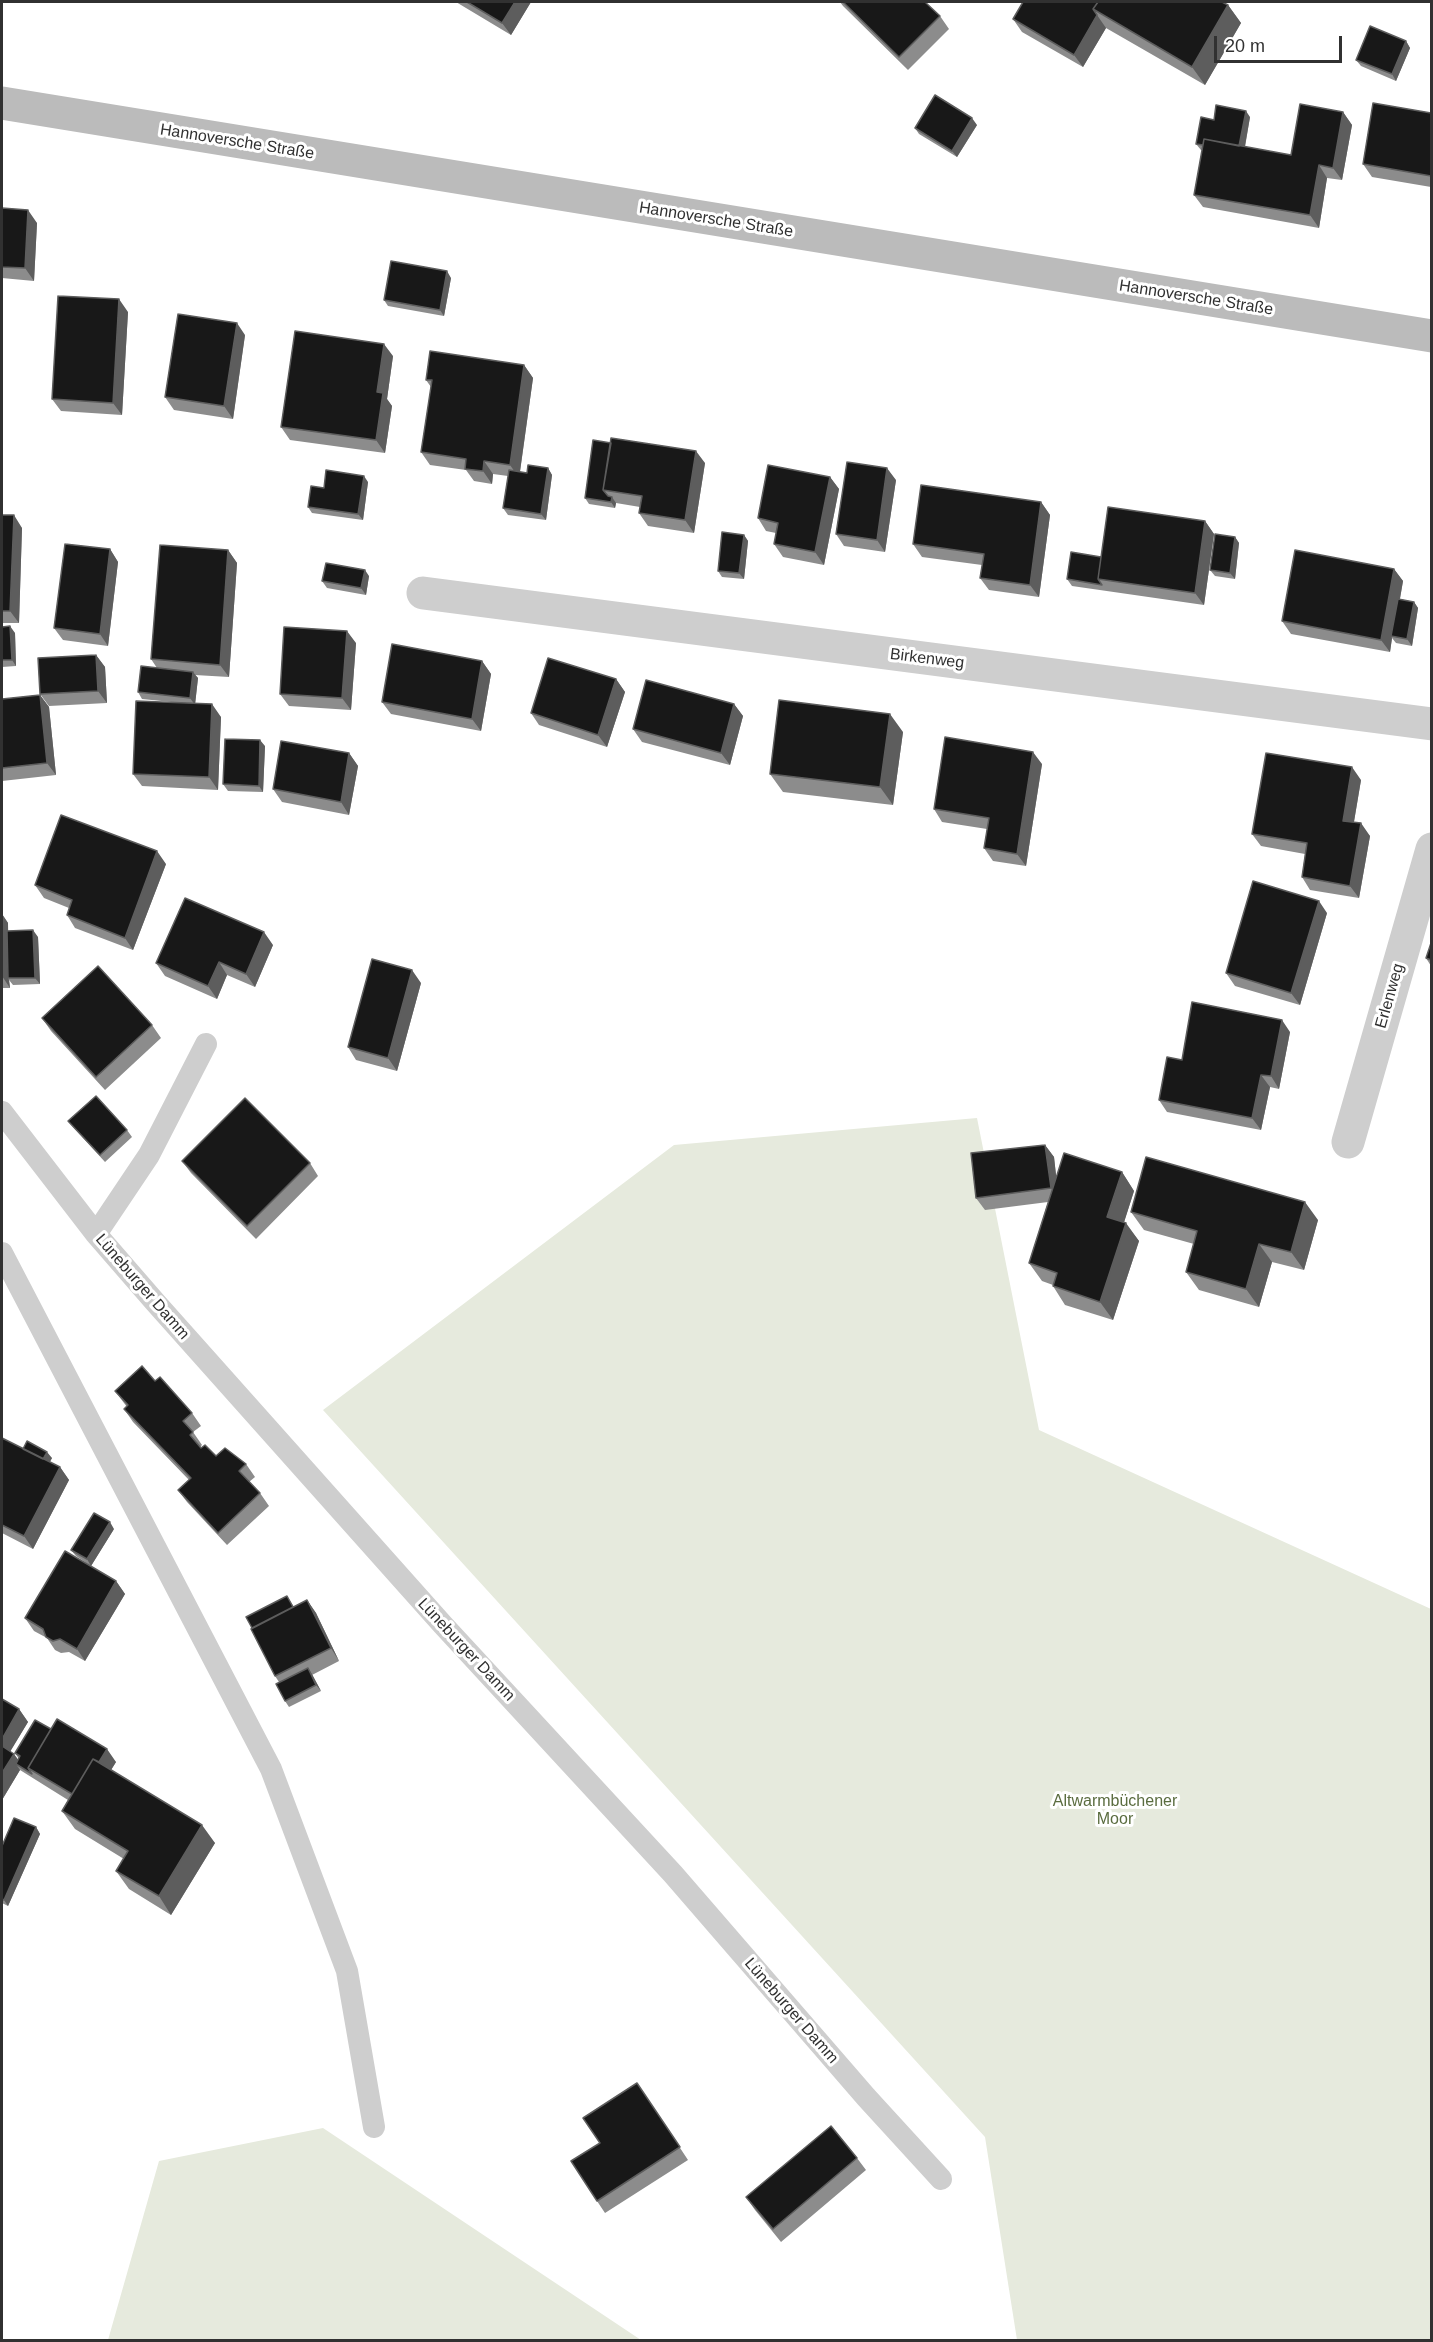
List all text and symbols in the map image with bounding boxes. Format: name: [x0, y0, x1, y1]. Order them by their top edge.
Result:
scale bar: [1217, 24, 1344, 62]
text: 20 m: [1225, 36, 1265, 56]
street label: Hannoversche Straße: [159, 120, 315, 164]
street label: Hannoversche Straße: [638, 198, 794, 242]
street label: Hannoversche Straße: [1118, 276, 1274, 320]
street label: Birkenweg: [889, 645, 965, 673]
street label: Erlenweg: [1372, 961, 1408, 1031]
street label: Lüneburger Damm: [91, 1230, 193, 1344]
street label: Lüneburger Damm: [413, 1595, 519, 1705]
park label: Altwarmbüchener Moor: [1053, 1792, 1177, 1830]
street label: Lüneburger Damm: [740, 1954, 842, 2068]

